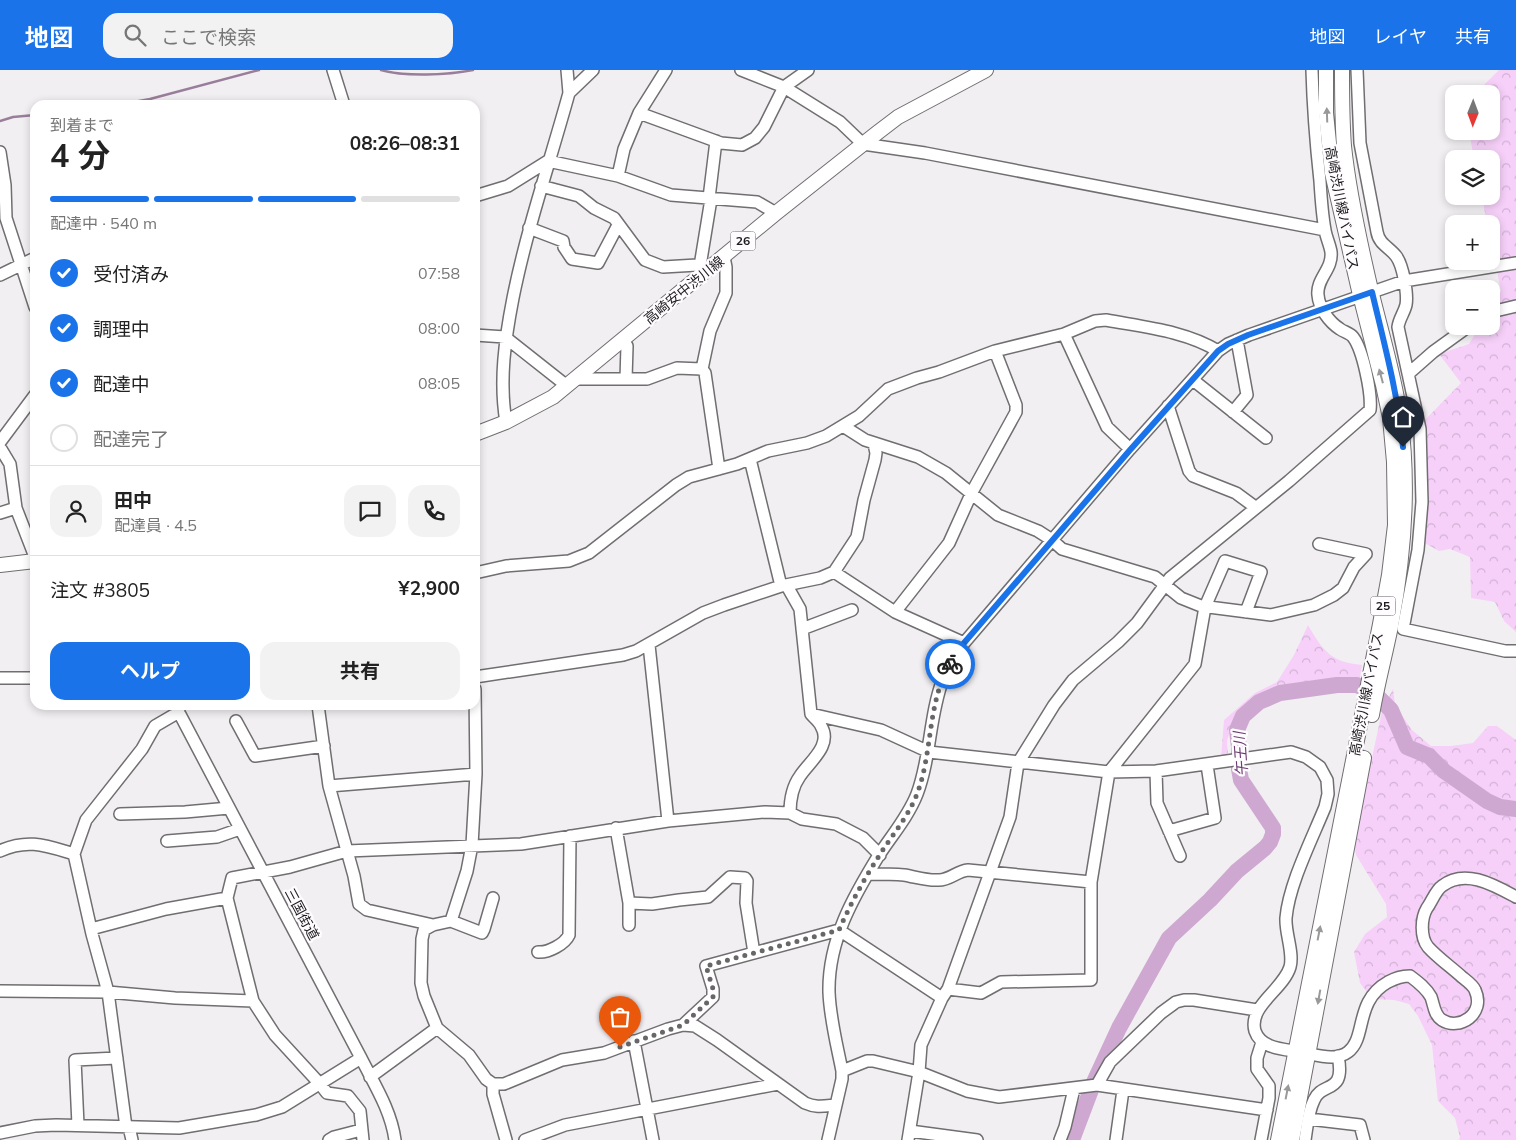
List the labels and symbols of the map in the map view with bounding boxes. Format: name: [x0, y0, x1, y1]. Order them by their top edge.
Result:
north arrow: [1445, 85, 1500, 140]
one-way arrow: [1322, 106, 1330, 122]
street label: 高崎渋川線バイパス: [1321, 145, 1363, 271]
road number: 26: [730, 232, 756, 250]
street label: 高崎安中渋川線: [640, 252, 728, 328]
one-way arrow: [1377, 369, 1385, 384]
pin: [1382, 396, 1424, 447]
road number: 25: [1370, 596, 1396, 616]
street label: 高崎渋川線バイパス: [1345, 631, 1387, 757]
courier: [925, 639, 975, 689]
water label: 午王川: [1229, 729, 1252, 777]
street label: 三国街道: [281, 885, 323, 943]
one-way arrow: [1315, 925, 1323, 940]
one-way arrow: [1315, 990, 1323, 1006]
pin: [599, 996, 641, 1047]
one-way arrow: [1284, 1084, 1292, 1100]

